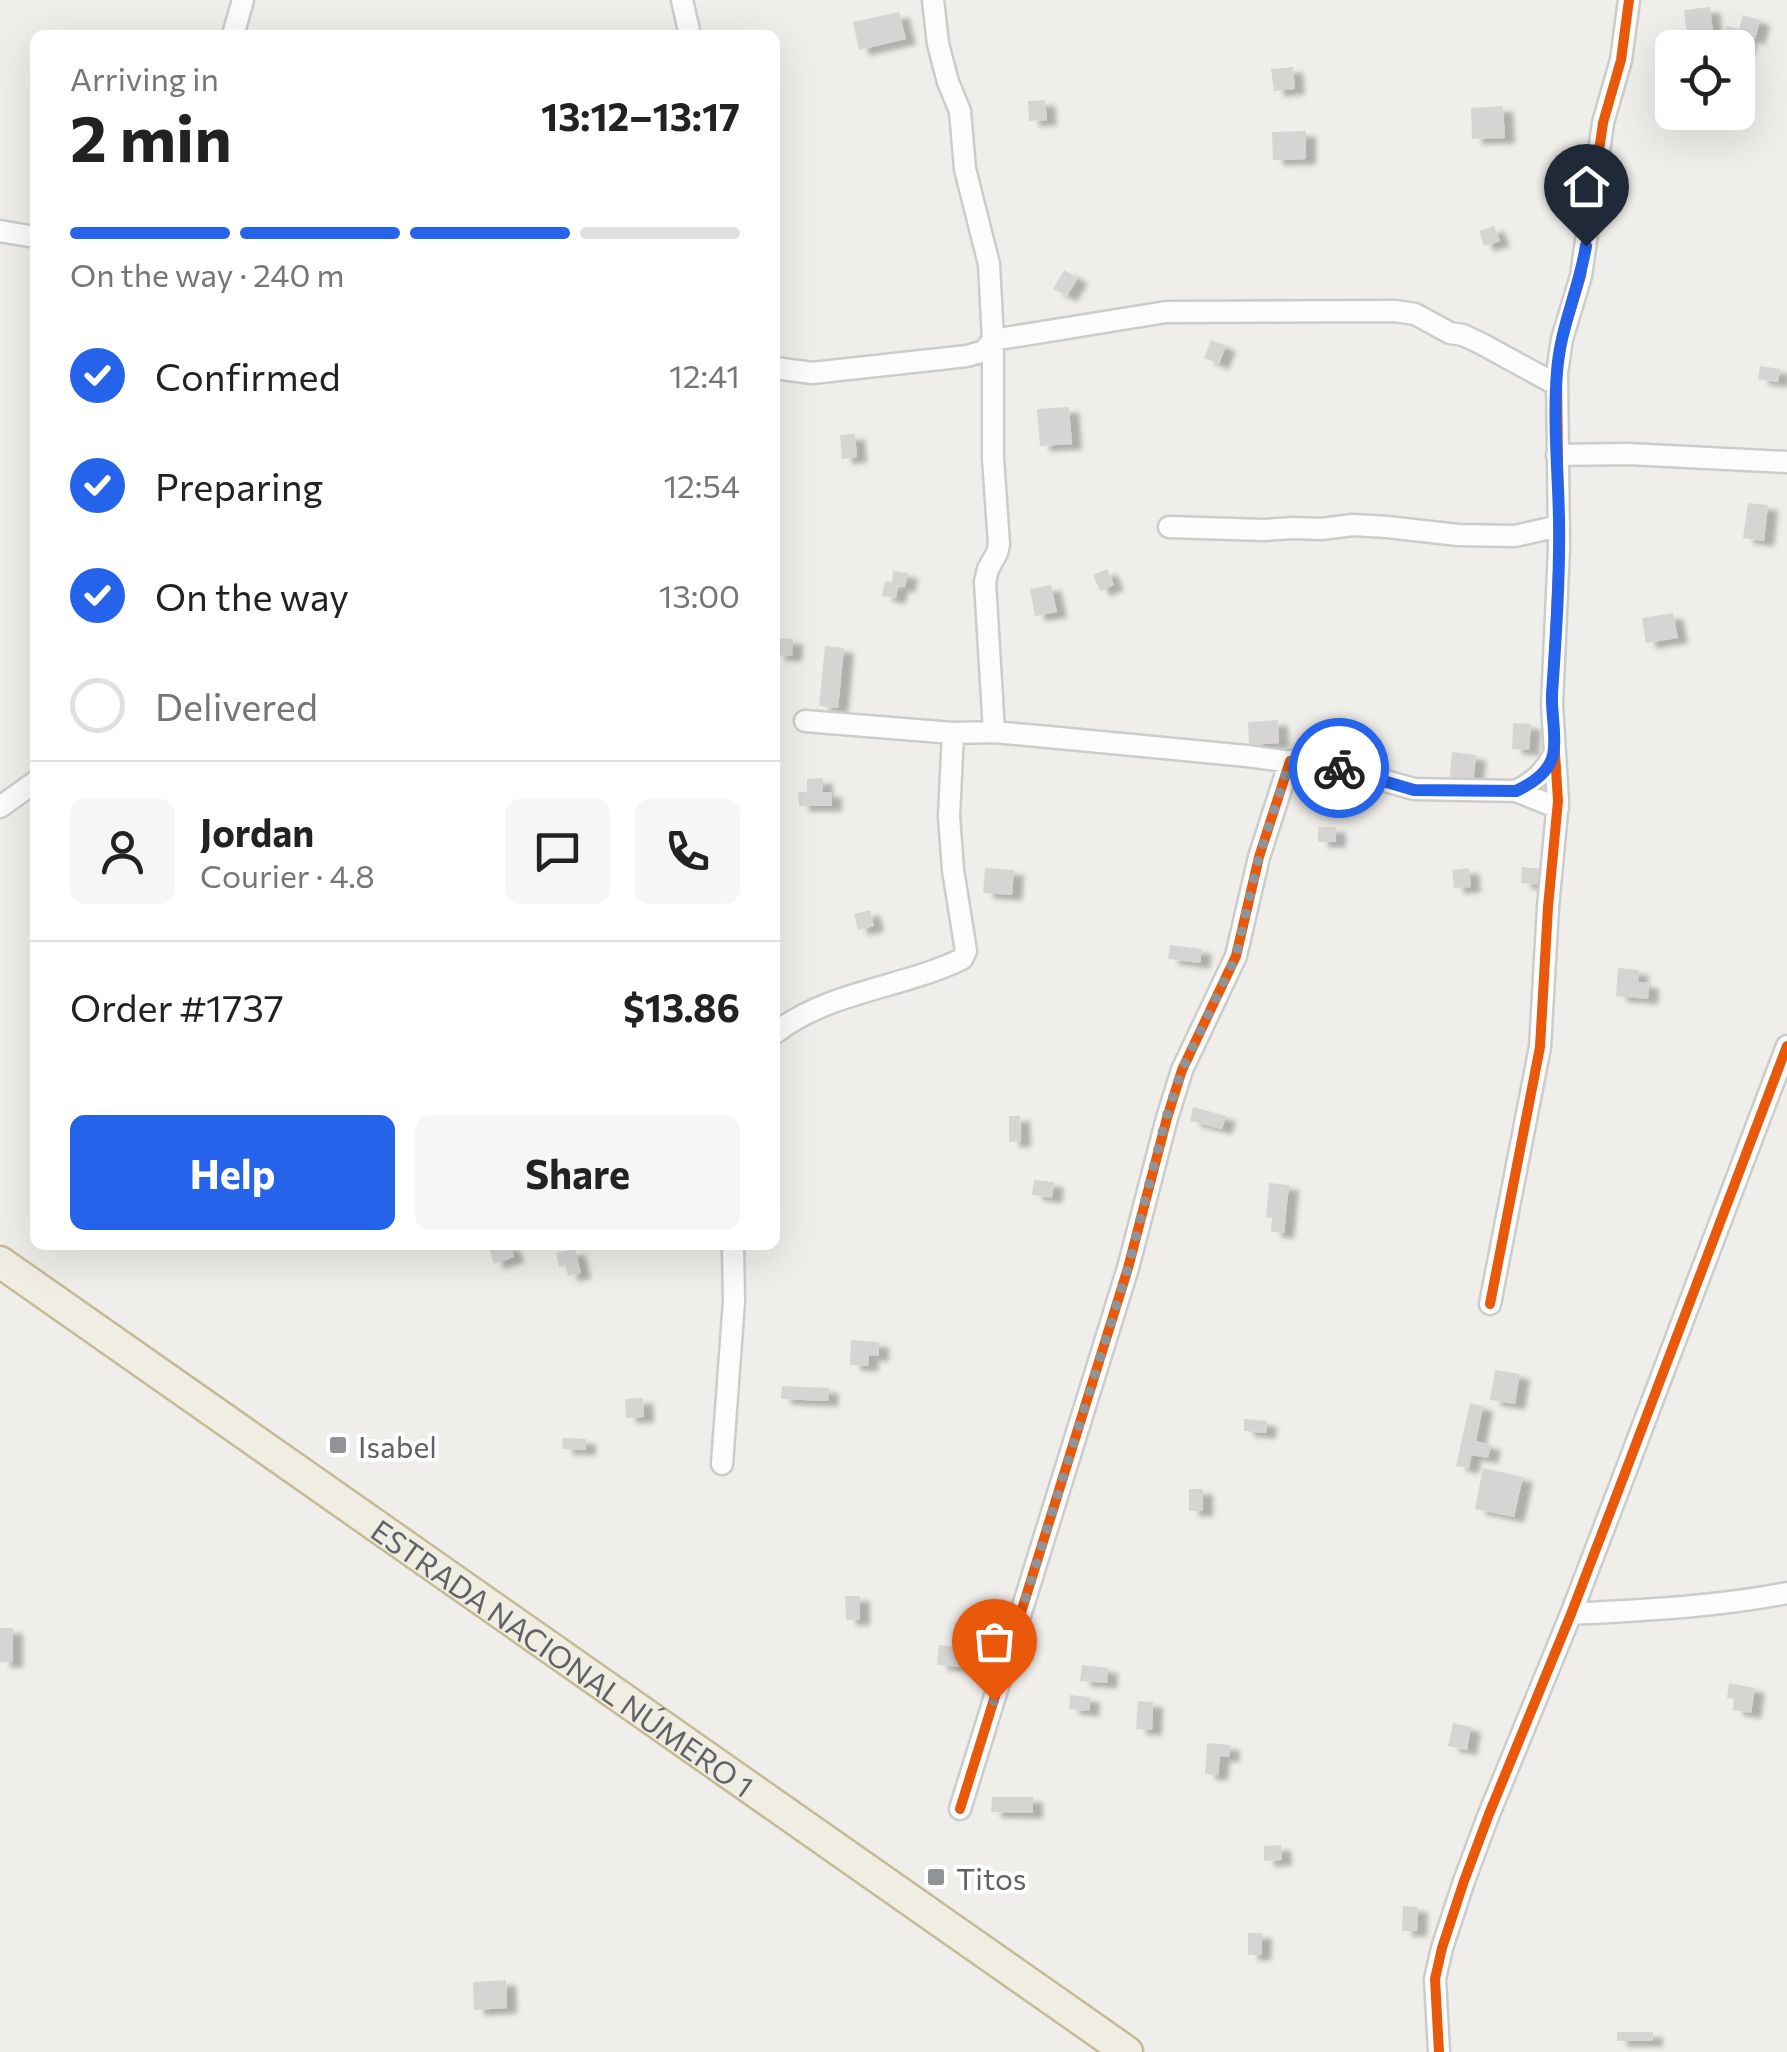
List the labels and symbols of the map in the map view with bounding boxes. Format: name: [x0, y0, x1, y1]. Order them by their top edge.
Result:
pin: [1544, 144, 1629, 247]
courier: [1289, 718, 1389, 818]
place label: Isabel: [358, 1427, 437, 1464]
marker: Isabel: [327, 1434, 349, 1456]
street label: ESTRADA NACIONAL NÚMERO 1: [365, 1510, 762, 1804]
pin: [952, 1599, 1037, 1702]
place label: Titos: [956, 1859, 1026, 1896]
marker: Titos: [925, 1866, 947, 1888]

